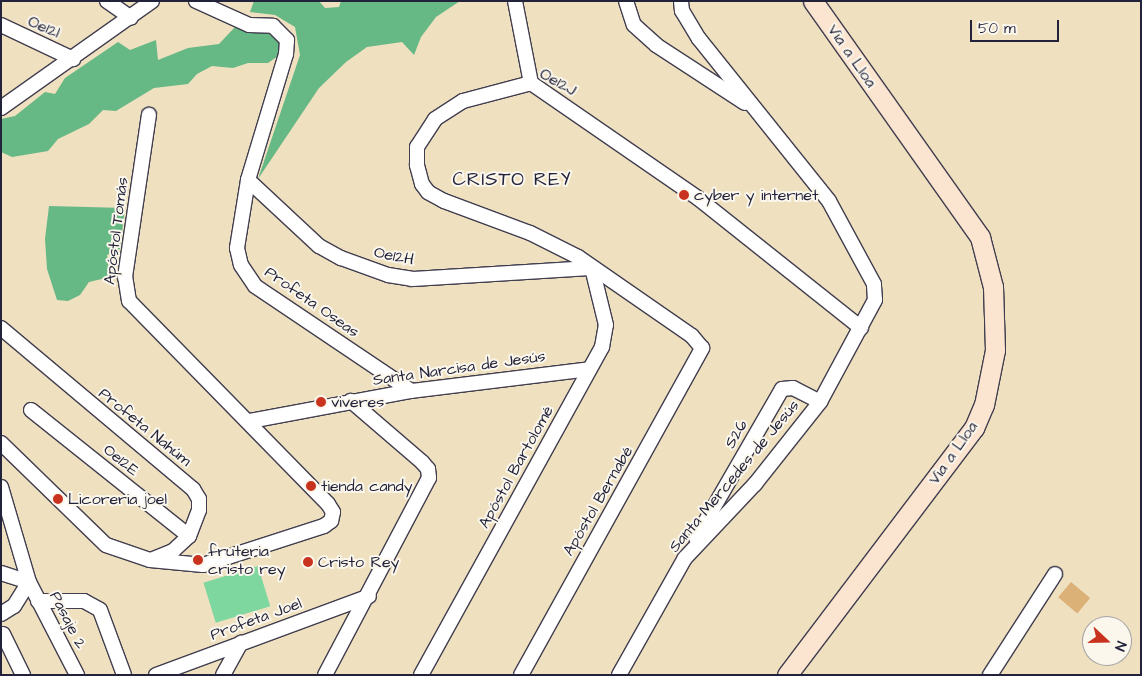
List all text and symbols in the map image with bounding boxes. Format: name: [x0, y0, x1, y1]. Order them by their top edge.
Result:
scale bar: [972, 10, 1061, 42]
street label: Oe12l: [25, 11, 63, 43]
text: 50 m: [978, 18, 1016, 39]
street label: Via a Lloa: [823, 21, 881, 91]
street label: Oe12J: [536, 64, 580, 100]
district label: CRISTO REY: [451, 169, 573, 191]
street label: Apóstol Tomás: [100, 176, 132, 286]
place label: cyber y internet: [694, 185, 818, 205]
marker: cyber y internet: [678, 189, 690, 201]
street label: Oe12H: [372, 242, 416, 270]
street label: Profeta Oseas: [261, 262, 363, 342]
street label: Santa Narcisa de Jesús: [371, 346, 547, 390]
street label: Profeta Nahúm: [95, 384, 195, 470]
place label: viveres: [331, 392, 384, 412]
marker: viveres: [315, 396, 327, 408]
street label: Santa Mercedes de Jesús: [665, 396, 803, 556]
street label: Apóstol Bartolomé: [474, 402, 558, 532]
street label: S26: [720, 416, 752, 452]
street label: Via a Lloa: [924, 418, 982, 488]
street label: Oe12E: [99, 440, 143, 480]
street label: Apóstol Bernabé: [559, 443, 637, 559]
place label: tienda candy: [321, 476, 413, 496]
marker: tienda candy: [305, 480, 317, 492]
place label: Licoreria joel: [68, 489, 167, 509]
marker: Licoreria joel: [52, 493, 64, 505]
place label: fruteria cristo rey: [208, 541, 286, 579]
place label: Cristo Rey: [318, 552, 399, 572]
marker: fruteria cristo rey: [192, 554, 204, 566]
marker: Cristo Rey: [302, 556, 314, 568]
street label: Pasaje 2: [45, 588, 91, 652]
street label: Profeta Joel: [208, 594, 304, 644]
north arrow: [1082, 616, 1132, 666]
text: N: [1109, 638, 1131, 654]

